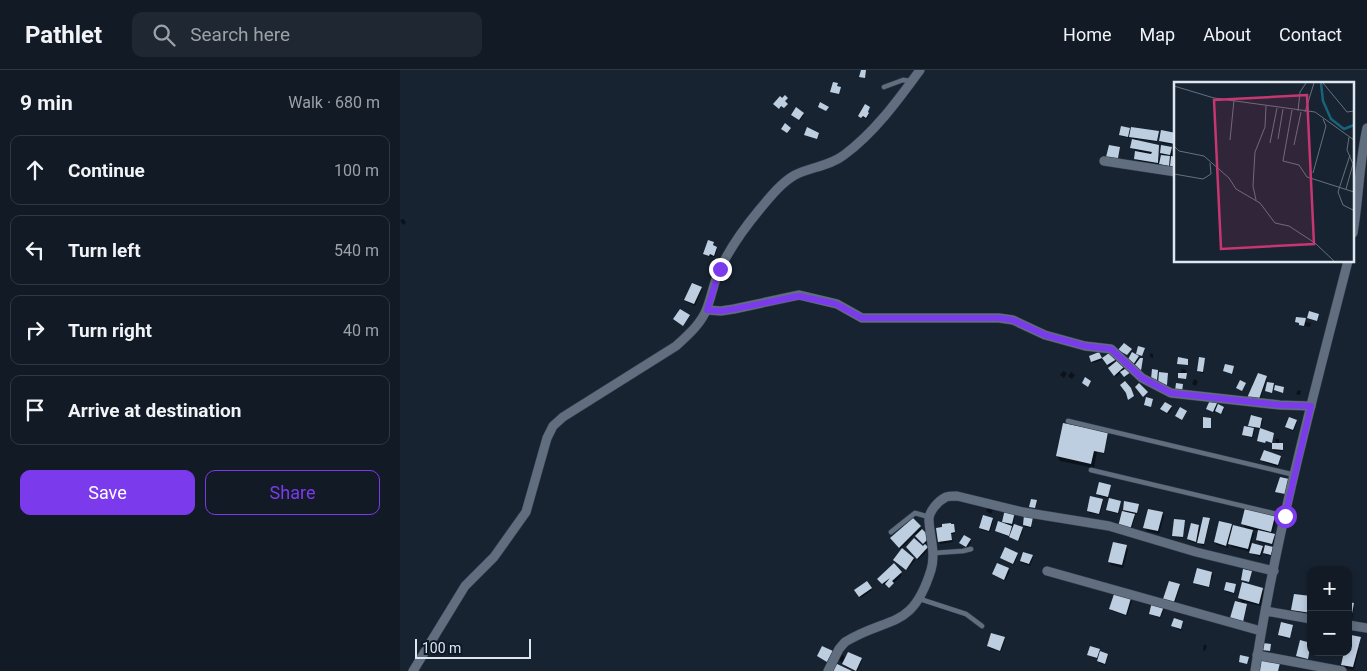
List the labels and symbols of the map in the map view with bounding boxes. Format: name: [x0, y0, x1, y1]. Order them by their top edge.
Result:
inset map: [1174, 82, 1354, 262]
route end: [709, 258, 732, 281]
route start: [1274, 505, 1297, 528]
scale bar: [415, 636, 531, 659]

